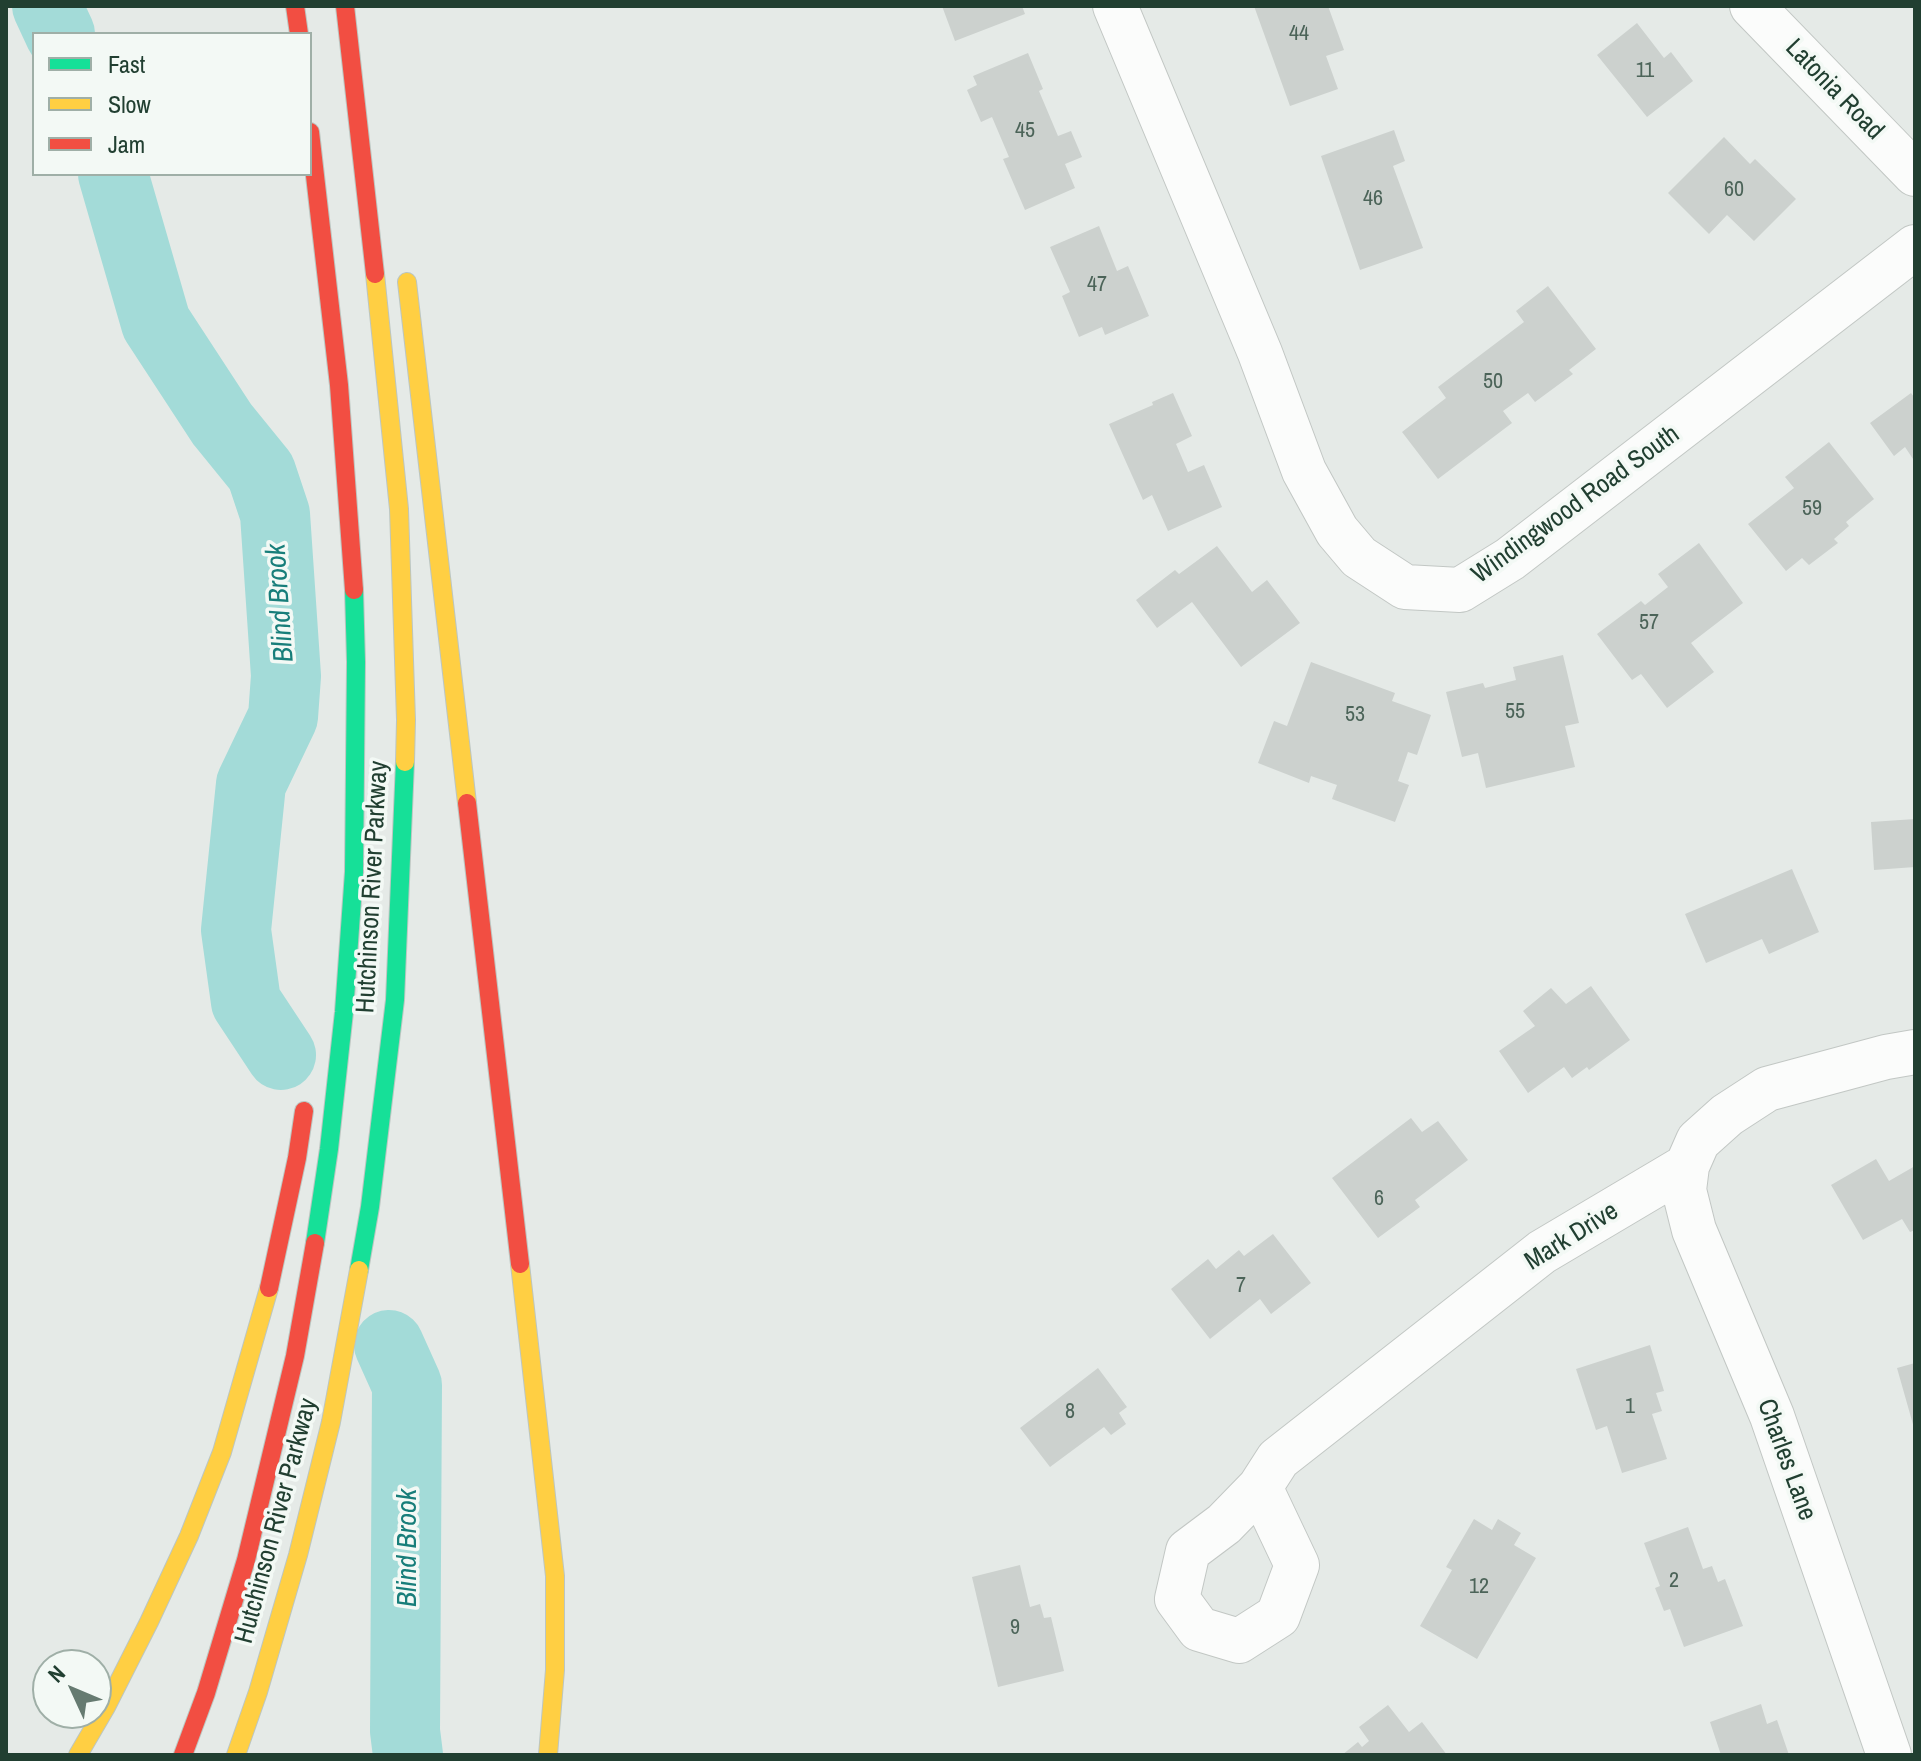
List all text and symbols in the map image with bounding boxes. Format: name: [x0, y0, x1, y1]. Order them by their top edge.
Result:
house number: 44: [1289, 21, 1309, 47]
legend: [32, 32, 312, 176]
street label: Latonia Road: [1778, 33, 1890, 147]
text: Fast: [108, 48, 145, 80]
house number: 11: [1636, 58, 1654, 84]
text: Slow: [108, 88, 151, 120]
house number: 45: [1015, 118, 1035, 144]
text: Jam: [108, 128, 145, 160]
house number: 60: [1724, 177, 1744, 203]
house number: 46: [1363, 186, 1383, 212]
house number: 47: [1087, 272, 1107, 298]
house number: 50: [1483, 369, 1503, 395]
street label: Windingwood Road South: [1466, 419, 1686, 591]
house number: 59: [1802, 496, 1822, 522]
water label: Blind Brook: [260, 543, 302, 663]
house number: 57: [1639, 610, 1659, 636]
house number: 55: [1505, 699, 1525, 725]
house number: 53: [1345, 702, 1365, 728]
street label: Hutchinson River Parkway: [351, 760, 395, 1014]
house number: 6: [1374, 1186, 1384, 1212]
street label: Mark Drive: [1520, 1196, 1624, 1278]
house number: 7: [1236, 1273, 1246, 1299]
house number: 1: [1625, 1394, 1635, 1420]
street label: Hutchinson River Parkway: [229, 1395, 325, 1647]
street label: Charles Lane: [1750, 1395, 1822, 1525]
house number: 8: [1065, 1399, 1075, 1425]
water label: Blind Brook: [391, 1489, 425, 1607]
house number: 2: [1669, 1568, 1679, 1594]
house number: 12: [1469, 1574, 1489, 1600]
house number: 9: [1010, 1615, 1020, 1641]
north arrow: [32, 1649, 112, 1729]
text: N: [41, 1659, 71, 1689]

